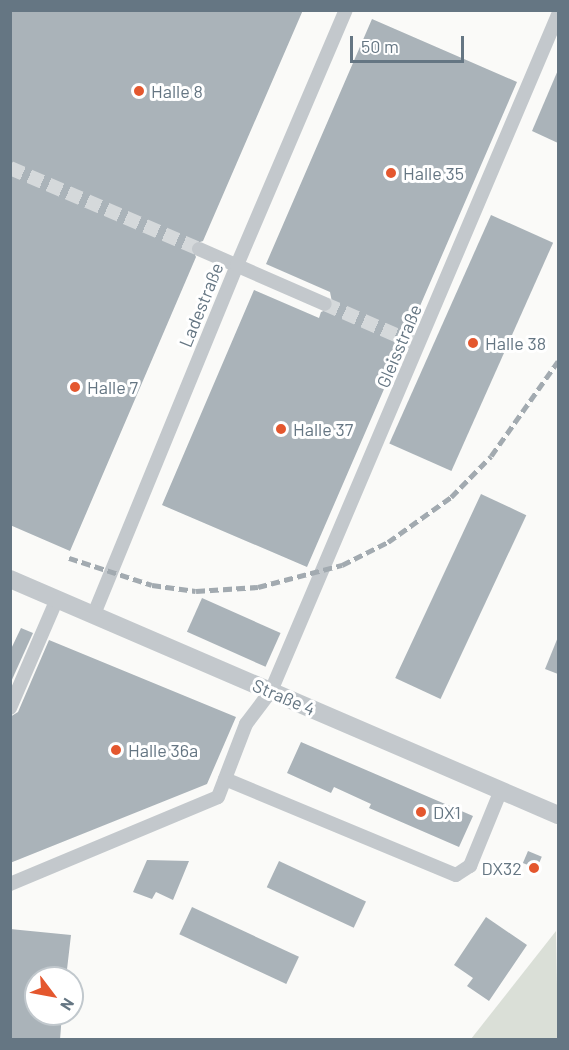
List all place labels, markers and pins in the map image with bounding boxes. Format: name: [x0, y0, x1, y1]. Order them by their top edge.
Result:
place label: Halle 8: [151, 80, 203, 102]
marker: Halle 8: [132, 84, 146, 98]
place label: Halle 35: [403, 162, 464, 184]
marker: Halle 35: [384, 166, 398, 180]
place label: Halle 38: [485, 332, 546, 354]
marker: Halle 38: [466, 336, 480, 350]
place label: Halle 7: [87, 376, 138, 398]
marker: Halle 7: [68, 380, 82, 394]
place label: Halle 37: [293, 418, 353, 440]
marker: Halle 37: [274, 422, 288, 436]
place label: Halle 36a: [128, 739, 198, 761]
marker: Halle 36a: [109, 743, 123, 757]
place label: DX1: [433, 801, 461, 823]
marker: DX1: [414, 805, 428, 819]
place label: DX32: [482, 857, 522, 879]
marker: DX32: [527, 861, 541, 875]

